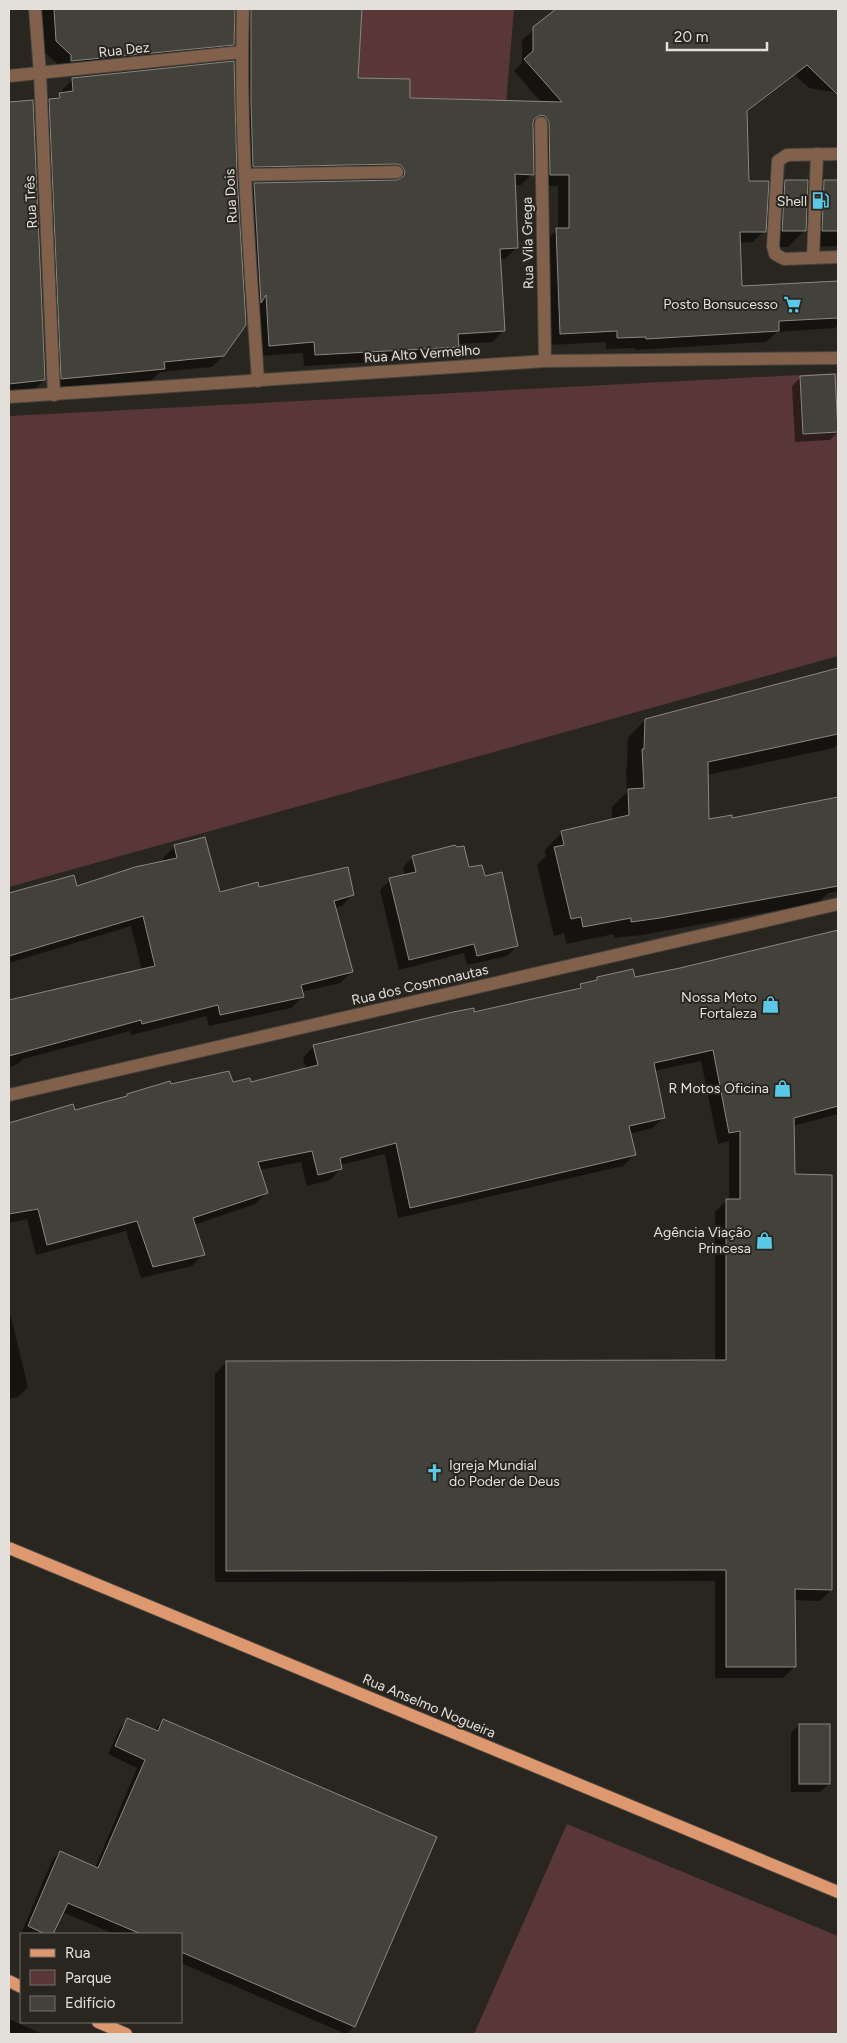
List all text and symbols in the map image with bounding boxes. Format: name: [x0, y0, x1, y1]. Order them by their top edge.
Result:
scale bar: [667, 20, 767, 52]
text: 20 m: [674, 28, 708, 46]
street label: Rua Dez: [98, 39, 151, 61]
street label: Rua Dois: [221, 168, 241, 224]
street label: Rua Três: [21, 175, 41, 229]
fuel station icon: Shell: [811, 191, 831, 211]
place label: Shell: [777, 193, 807, 210]
street label: Rua Vila Grega: [519, 197, 537, 289]
supermarket icon: Posto Bonsucesso: [782, 294, 802, 314]
place label: Posto Bonsucesso: [663, 296, 778, 313]
street label: Rua Alto Vermelho: [363, 341, 481, 367]
street label: Rua dos Cosmonautas: [350, 961, 490, 1009]
place label: Nossa Moto Fortaleza: [681, 989, 757, 1022]
shop icon: Nossa Moto Fortaleza: [761, 995, 781, 1015]
shop icon: R Motos Oficina: [773, 1078, 793, 1098]
place label: R Motos Oficina: [668, 1080, 769, 1097]
place label: Agência Viação Princesa: [654, 1224, 751, 1257]
shop icon: Agência Viação Princesa: [755, 1230, 775, 1250]
place label: Igreja Mundial do Poder de Deus: [449, 1457, 560, 1490]
church icon: Igreja Mundial do Poder de Deus: [425, 1463, 445, 1483]
street label: Rua Anselmo Nogueira: [360, 1670, 498, 1742]
legend: [20, 1933, 182, 2023]
text: Rua: [65, 1944, 90, 1962]
text: Parque: [65, 1969, 112, 1987]
text: Edifício: [65, 1994, 116, 2012]

